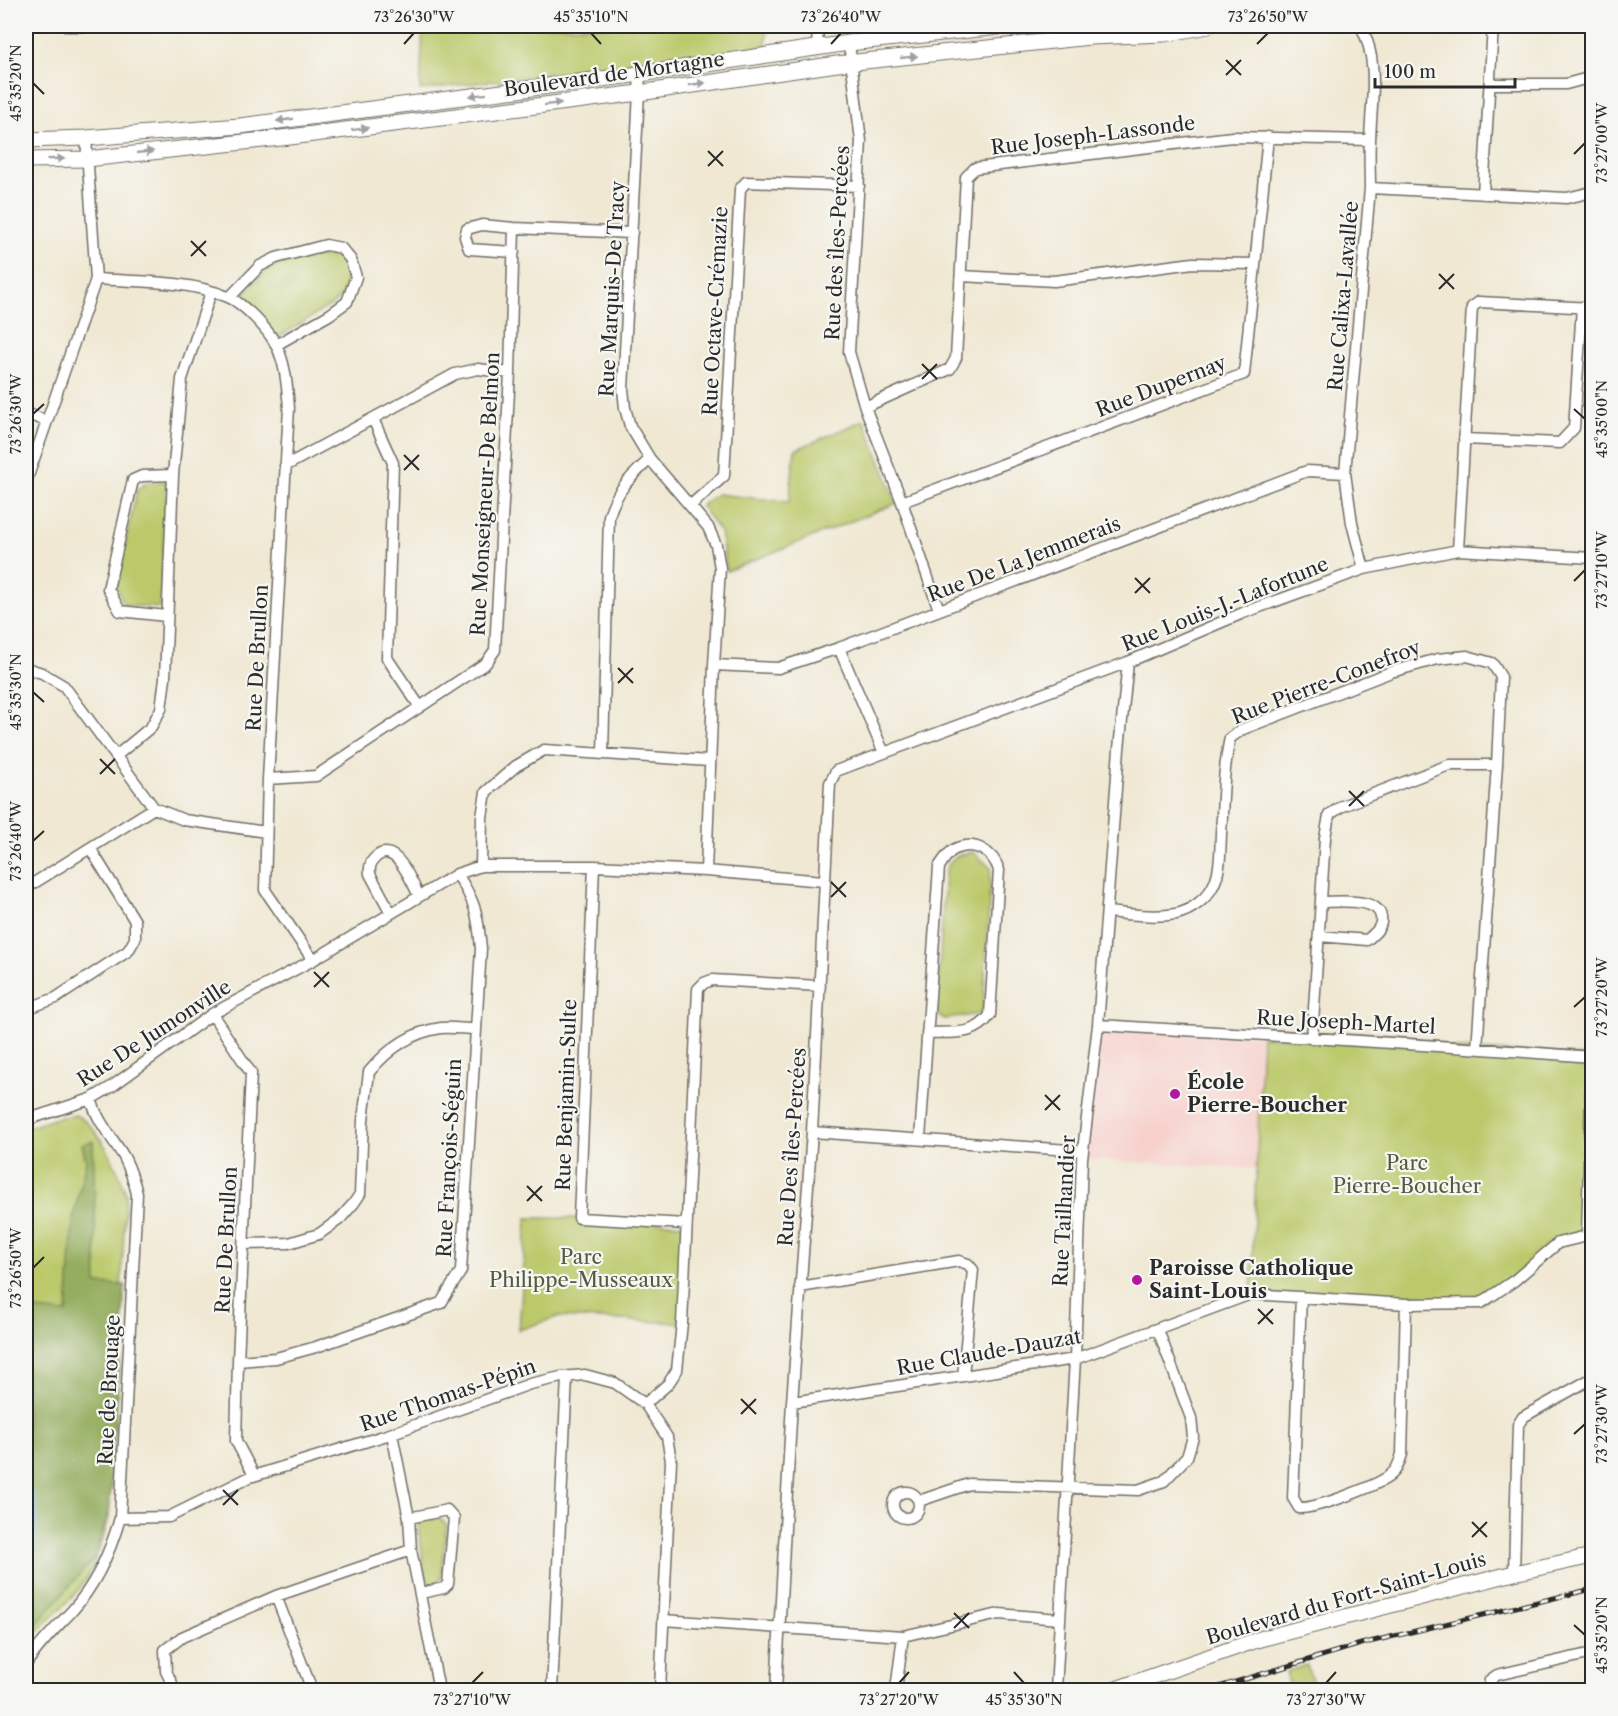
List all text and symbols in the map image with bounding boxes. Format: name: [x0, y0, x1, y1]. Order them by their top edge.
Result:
text: 73°26'30"W: [374, 7, 455, 26]
text: 45°35'10"N: [553, 7, 629, 26]
text: 73°26'40"W: [801, 7, 882, 26]
text: 73°26'50"W: [1228, 7, 1309, 26]
text: 45°35'20"N: [6, 44, 25, 122]
street label: Boulevard de Mortagne: [502, 47, 726, 101]
scale bar: [1375, 51, 1514, 89]
one-way arrow: [899, 52, 918, 62]
text: 100 m: [1384, 61, 1436, 83]
one-way arrow: [688, 80, 707, 89]
one-way arrow: [468, 90, 487, 99]
one-way arrow: [544, 99, 563, 108]
text: 73°27'00"W: [1592, 102, 1611, 183]
street label: Rue Joseph-Lassonde: [990, 111, 1196, 159]
one-way arrow: [275, 116, 294, 125]
one-way arrow: [351, 124, 370, 133]
street label: Rue des îles-Percées: [820, 145, 854, 341]
one-way arrow: [136, 147, 155, 157]
one-way arrow: [47, 154, 66, 164]
street label: Rue Marquis-De Tracy: [594, 179, 630, 398]
street label: Rue Calixa-Lavallée: [1323, 200, 1363, 392]
street label: Rue Octave-Crémazie: [698, 206, 732, 416]
street label: Rue Dupernay: [1092, 350, 1230, 422]
street label: Rue Monseigneur-De Belmon: [466, 351, 504, 637]
text: 73°26'30"W: [6, 373, 25, 454]
text: 45°35'00"N: [1592, 380, 1611, 458]
street label: Rue De La Jemmerais: [924, 511, 1124, 607]
text: 73°27'10"W: [1592, 531, 1611, 609]
street label: Rue Louis-J.-Lafortune: [1118, 552, 1332, 656]
street label: Rue De Brullon: [241, 583, 273, 732]
street label: Rue Pierre-Conefroy: [1228, 635, 1425, 729]
text: 45°35'30"N: [6, 653, 25, 731]
text: 73°26'40"W: [6, 800, 25, 881]
text: 73°27'20"W: [1592, 956, 1611, 1037]
street label: Rue De Jumonville: [73, 974, 235, 1092]
street label: Rue Benjamin-Sulte: [551, 998, 581, 1192]
street label: Rue Joseph-Martel: [1256, 1005, 1436, 1039]
street label: Rue Des îles-Percées: [773, 1047, 811, 1247]
street label: Rue François-Séguin: [432, 1057, 466, 1258]
place label: École Pierre-Boucher: [1187, 1069, 1347, 1117]
marker: École Pierre-Boucher: [1168, 1087, 1182, 1101]
street label: Rue Tailhandier: [1048, 1134, 1080, 1288]
park label: Parc Pierre-Boucher: [1333, 1151, 1482, 1198]
street label: Rue De Brullon: [210, 1165, 242, 1314]
text: 73°26'50"W: [6, 1227, 25, 1308]
park label: Parc Philippe-Musseaux: [489, 1245, 673, 1292]
place label: Paroisse Catholique Saint-Louis: [1149, 1256, 1353, 1303]
marker: Paroisse Catholique Saint-Louis: [1130, 1273, 1144, 1287]
street label: Rue de Brouage: [93, 1314, 125, 1466]
street label: Rue Claude-Dauzat: [895, 1324, 1083, 1380]
street label: Rue Thomas-Pépin: [357, 1353, 540, 1436]
text: 73°27'30"W: [1592, 1384, 1611, 1464]
street label: Boulevard du Fort-Saint-Louis: [1203, 1546, 1489, 1650]
text: 45°35'20"N: [1592, 1596, 1611, 1674]
text: 73°27'10"W: [433, 1690, 511, 1709]
text: 73°27'20"W: [859, 1690, 940, 1709]
text: 45°35'30"N: [985, 1690, 1063, 1709]
text: 73°27'30"W: [1286, 1690, 1366, 1709]

